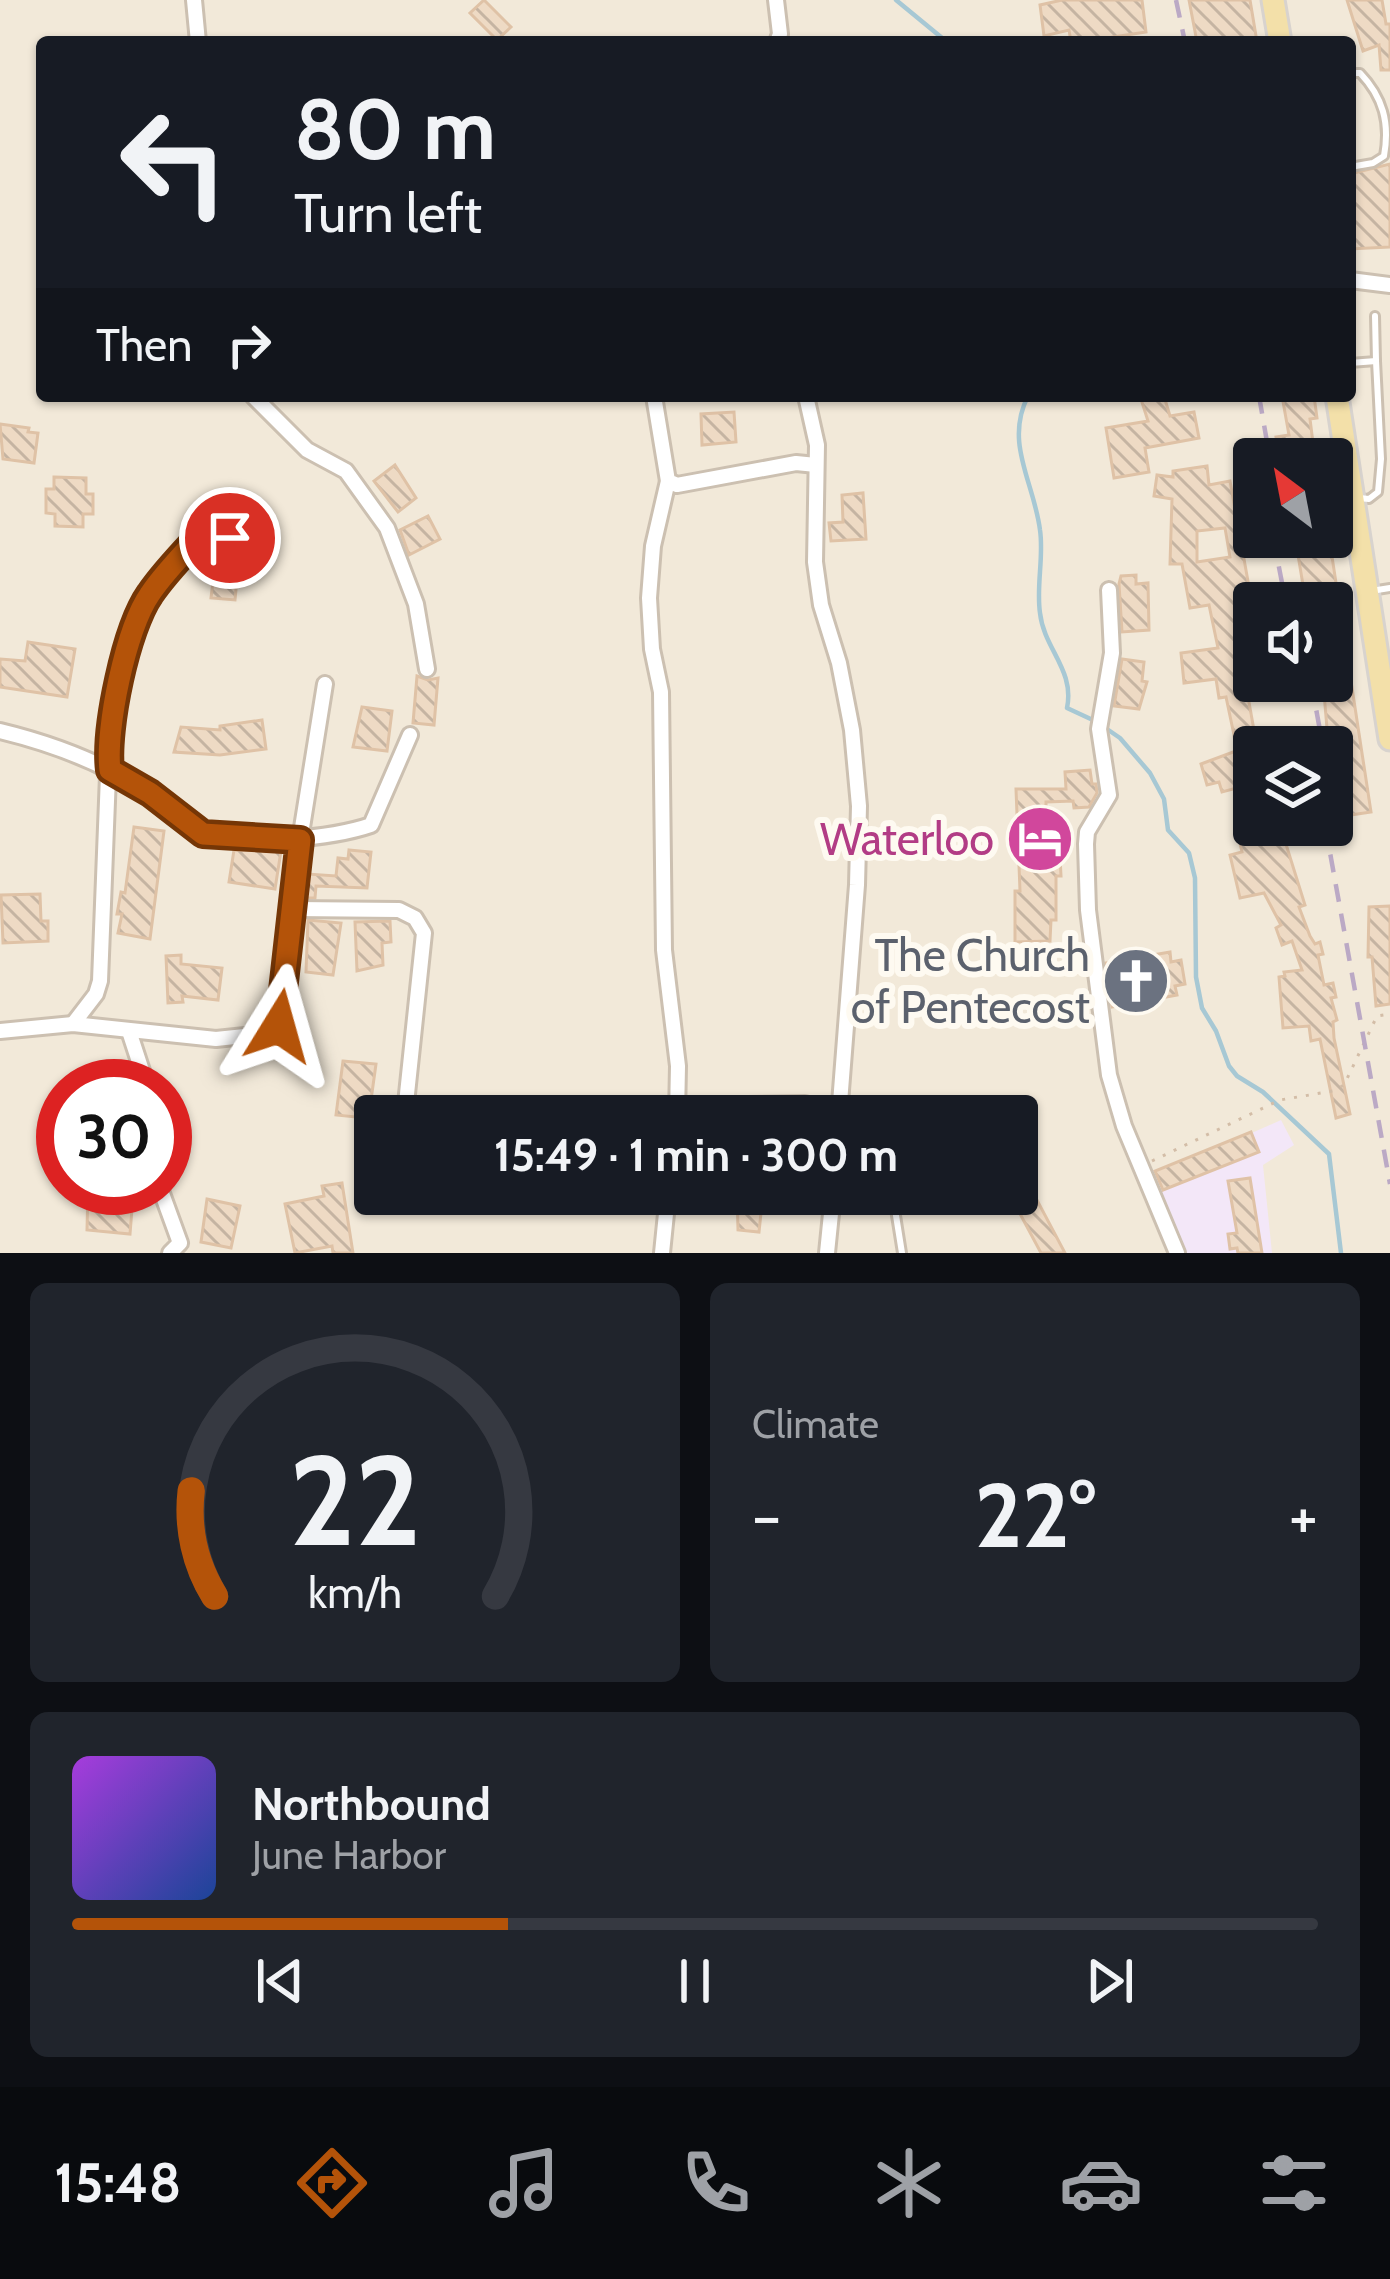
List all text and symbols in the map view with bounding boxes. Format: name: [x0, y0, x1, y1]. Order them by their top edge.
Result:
text: 80 m: [294, 78, 496, 180]
icon: left: [96, 84, 252, 240]
text: Turn left: [294, 180, 482, 246]
icon: right: [216, 312, 282, 378]
text: Then: [96, 318, 192, 372]
north arrow: [1233, 438, 1353, 558]
map controls: [1233, 438, 1353, 846]
pin: [179, 487, 281, 589]
icon: arrive: [197, 505, 263, 571]
button: sound: [1233, 582, 1353, 702]
button: layers: [1233, 726, 1353, 846]
hotel icon: Waterloo: [1005, 804, 1075, 874]
place label: Waterloo: [820, 812, 994, 866]
place label: The Church of Pentecost: [851, 928, 1090, 1034]
church icon: The Church of Pentecost: [1101, 946, 1171, 1016]
position arrow: [216, 963, 342, 1089]
speed limit sign: 30: [36, 1059, 192, 1215]
text: 15:49 · 1 min · 300 m: [494, 1128, 898, 1182]
text: Climate: [752, 1400, 879, 1448]
text: 22: [289, 1425, 421, 1576]
text: 22°: [974, 1460, 1096, 1570]
text: −: [752, 1475, 781, 1556]
text: +: [1289, 1475, 1318, 1556]
text: km/h: [308, 1566, 402, 1618]
text: Northbound: [252, 1777, 491, 1831]
text: June Harbor: [252, 1831, 446, 1879]
icon: previous: [247, 1948, 313, 2014]
icon: pause: [662, 1948, 728, 2014]
icon: next: [1077, 1948, 1143, 2014]
icon: directions: [290, 2141, 374, 2225]
icon: music: [482, 2141, 566, 2225]
icon: phone: [674, 2141, 758, 2225]
icon: climate: [867, 2141, 951, 2225]
icon: car: [1059, 2141, 1143, 2225]
icon: filters: [1252, 2141, 1336, 2225]
text: 15:48: [54, 2150, 181, 2216]

